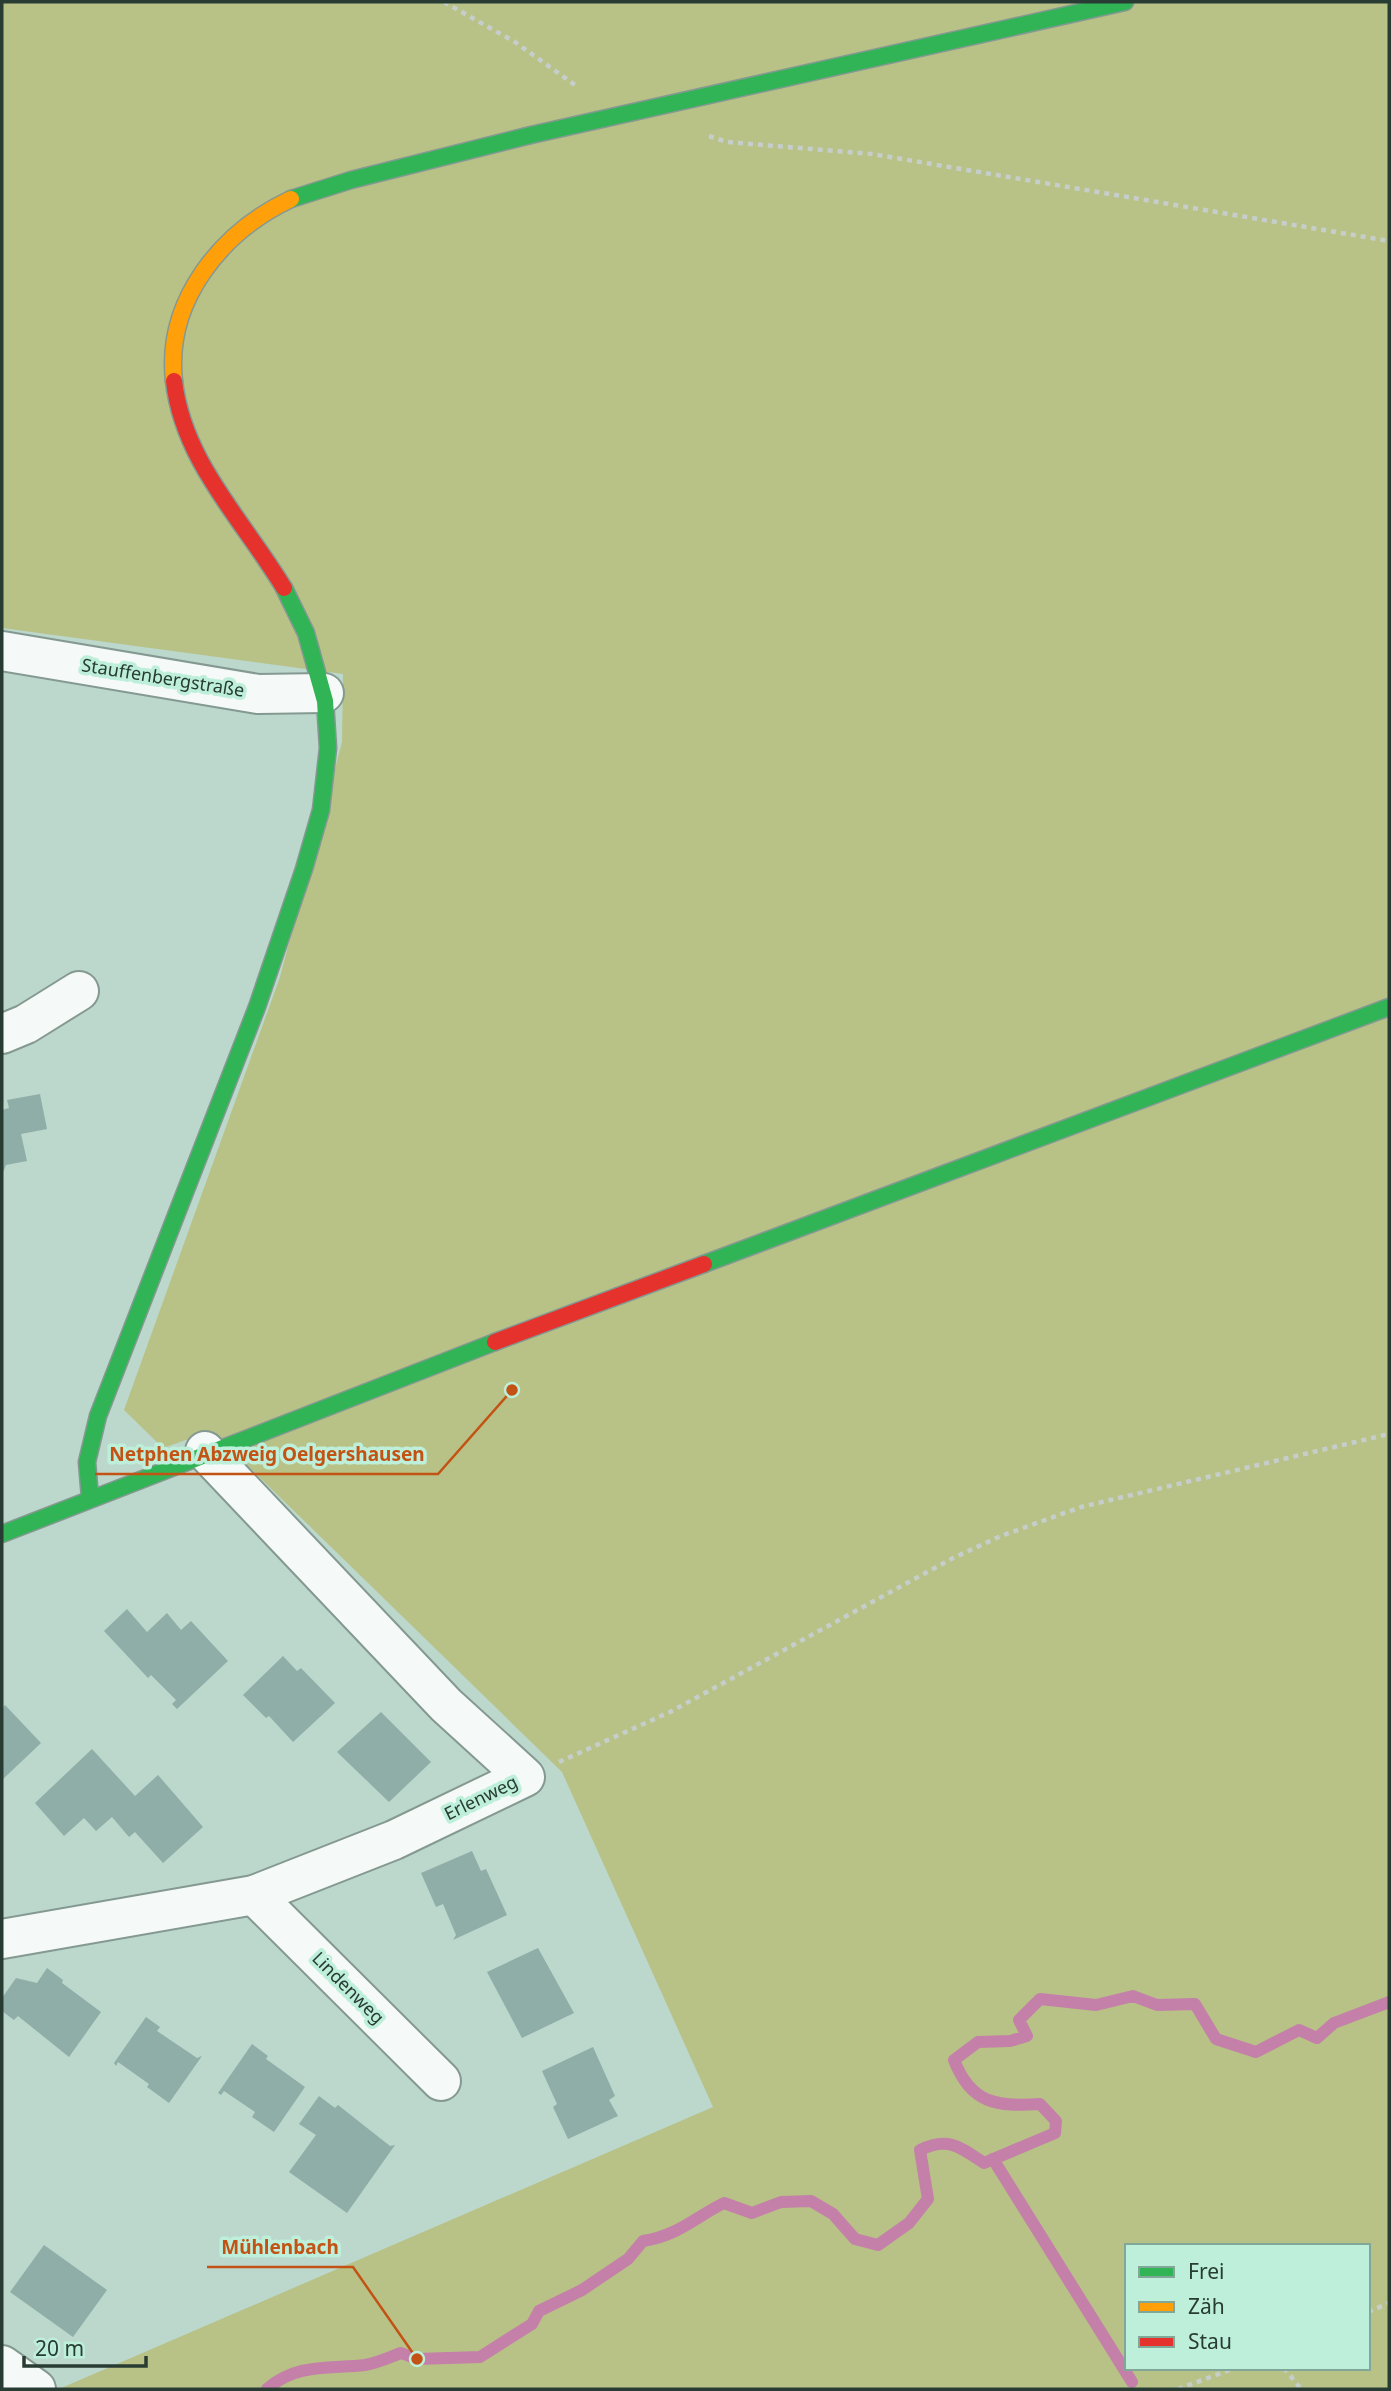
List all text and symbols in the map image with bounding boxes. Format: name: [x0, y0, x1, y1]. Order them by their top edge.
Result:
street label: Stauffenbergstraße: [80, 652, 246, 702]
callout: Netphen Abzweig Oelgershausen: [95, 1434, 438, 1474]
text: Netphen Abzweig Oelgershausen: [109, 1441, 425, 1467]
street label: Erlenweg: [440, 1769, 521, 1825]
street label: Lindenweg: [307, 1946, 390, 2029]
callout: Mühlenbach: [207, 2227, 353, 2267]
text: Mühlenbach: [221, 2234, 339, 2260]
legend: [1125, 2244, 1370, 2370]
text: Frei: [1188, 2257, 1224, 2285]
text: Zäh: [1188, 2292, 1225, 2320]
scale bar: [24, 2324, 147, 2368]
text: Stau: [1188, 2327, 1232, 2355]
text: 20 m: [35, 2334, 84, 2362]

